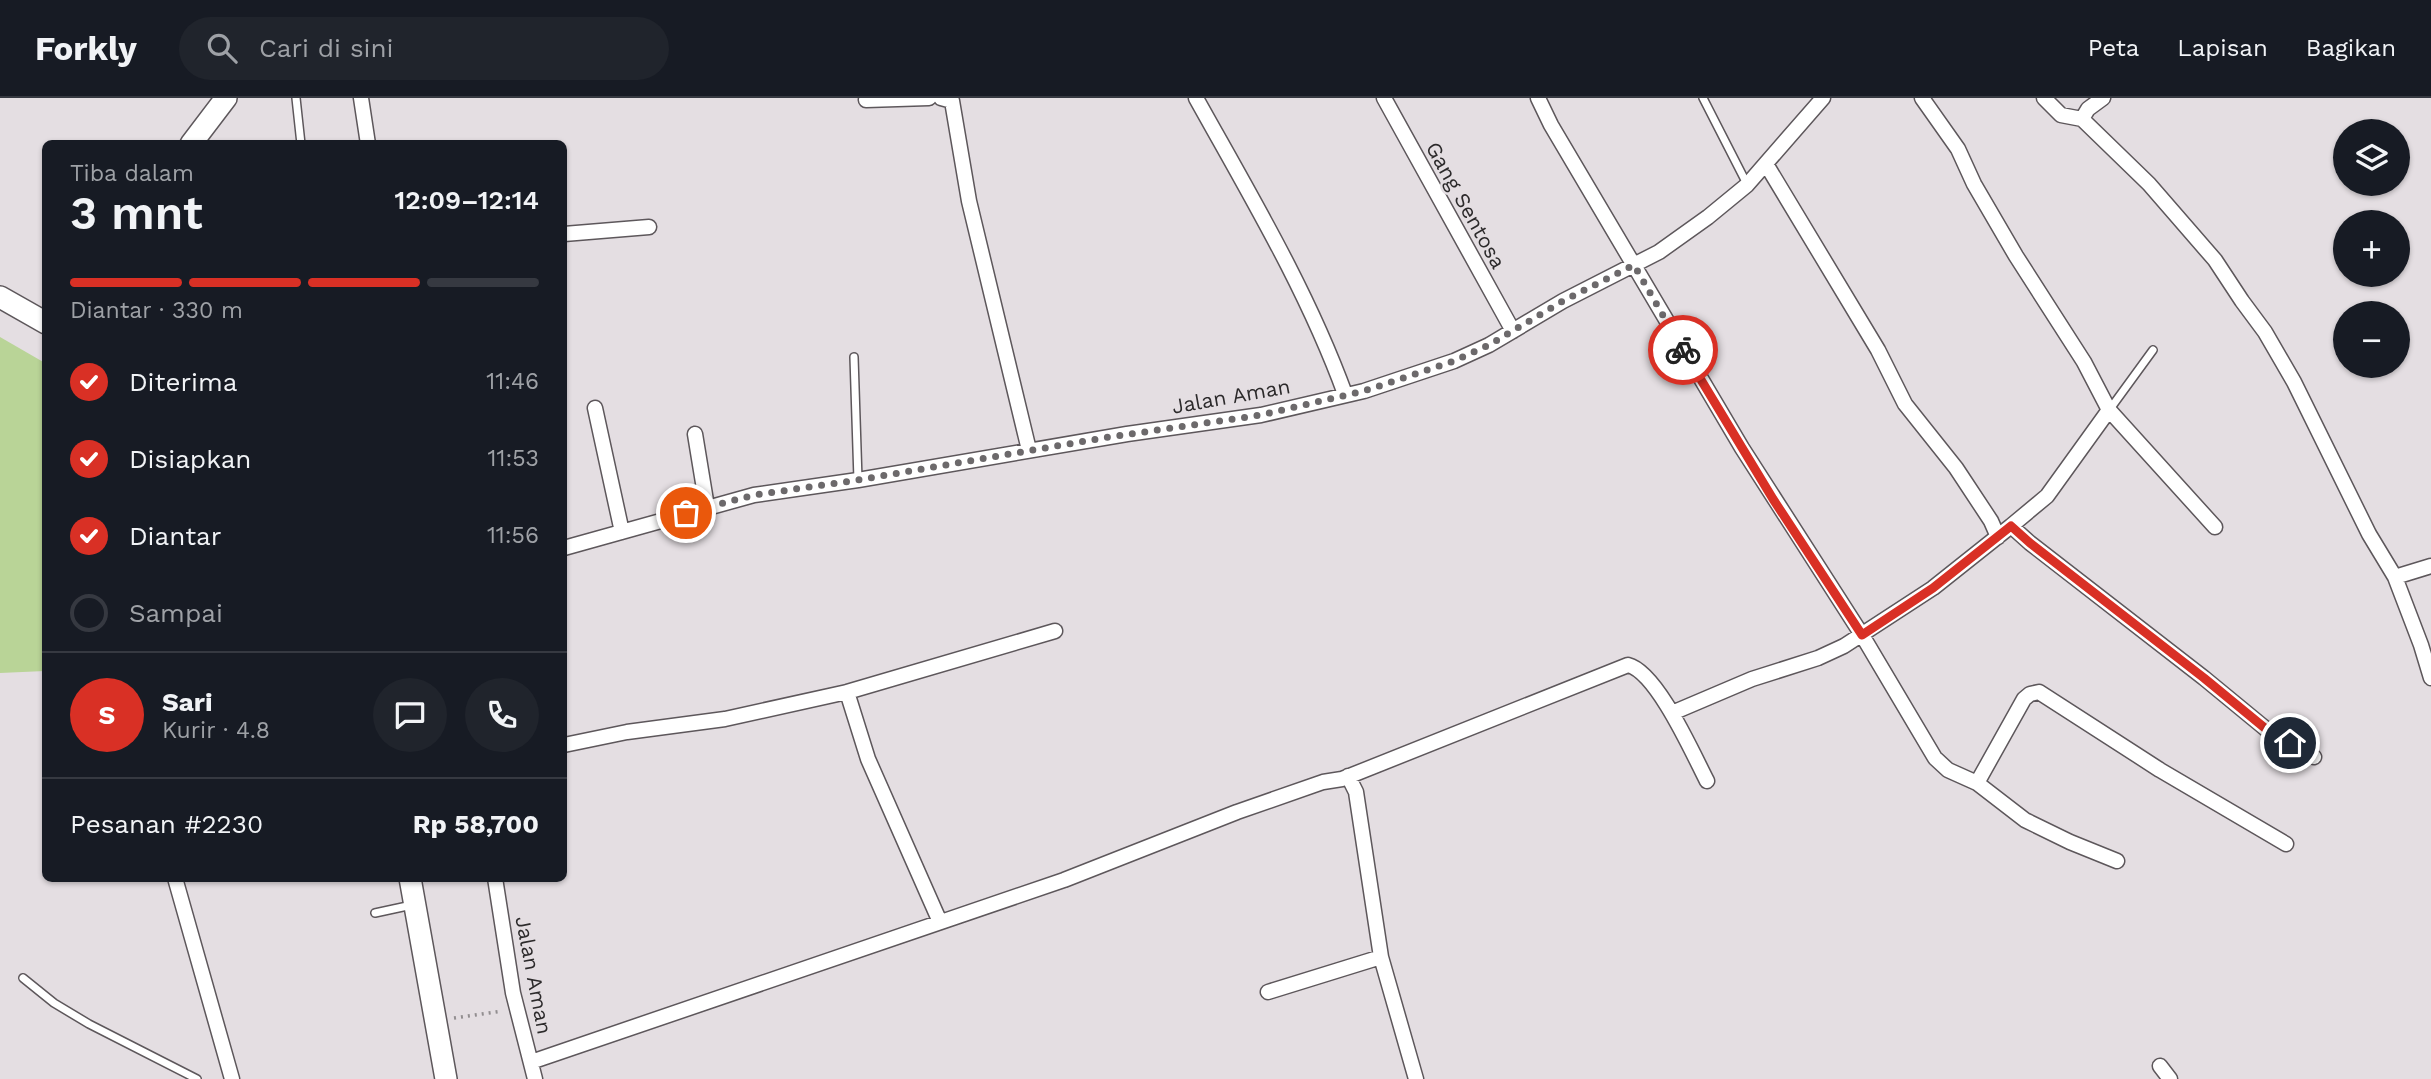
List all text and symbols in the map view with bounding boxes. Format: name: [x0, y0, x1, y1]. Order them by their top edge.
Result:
search box: [179, 17, 669, 80]
text: Forkly: [35, 29, 137, 68]
icon: search: [203, 29, 241, 67]
text: Cari di sini: [259, 33, 394, 63]
text: Peta: [2088, 34, 2139, 62]
text: Lapisan: [2177, 34, 2268, 62]
text: Bagikan: [2306, 34, 2396, 62]
map controls: [2333, 119, 2410, 378]
button: layers: [2333, 119, 2410, 196]
street label: Gang Sentosa: [1421, 137, 1511, 273]
text: Tiba dalam: [70, 160, 194, 187]
text: 12:09–12:14: [395, 185, 539, 215]
text: 3 mnt: [70, 186, 203, 240]
button: +: [2333, 210, 2410, 287]
text: Diantar · 330 m: [70, 297, 243, 324]
button: −: [2333, 301, 2410, 378]
courier: [1648, 315, 1718, 385]
icon: bike: [1664, 331, 1702, 369]
icon: check: [70, 363, 108, 401]
text: Diterima: [129, 367, 237, 397]
text: 11:46: [486, 368, 539, 395]
street label: Jalan Aman: [1170, 373, 1292, 419]
icon: check: [70, 440, 108, 478]
text: Disiapkan: [129, 444, 251, 474]
text: 11:53: [487, 445, 539, 472]
pin: [656, 483, 716, 543]
icon: bag: [667, 494, 705, 532]
icon: check: [70, 517, 108, 555]
text: Diantar: [129, 521, 221, 551]
text: 11:56: [487, 522, 539, 549]
text: Sampai: [129, 598, 223, 628]
button: chat: [373, 678, 447, 752]
button: phone: [465, 678, 539, 752]
text: Sari: [162, 687, 212, 717]
text: S: [99, 700, 115, 730]
pin: [2260, 713, 2320, 773]
text: Kurir · 4.8: [162, 717, 270, 744]
icon: home: [2271, 724, 2309, 762]
text: Pesanan #2230: [70, 809, 263, 839]
text: Rp 58,700: [413, 809, 539, 839]
street label: Jalan Aman: [510, 914, 558, 1036]

